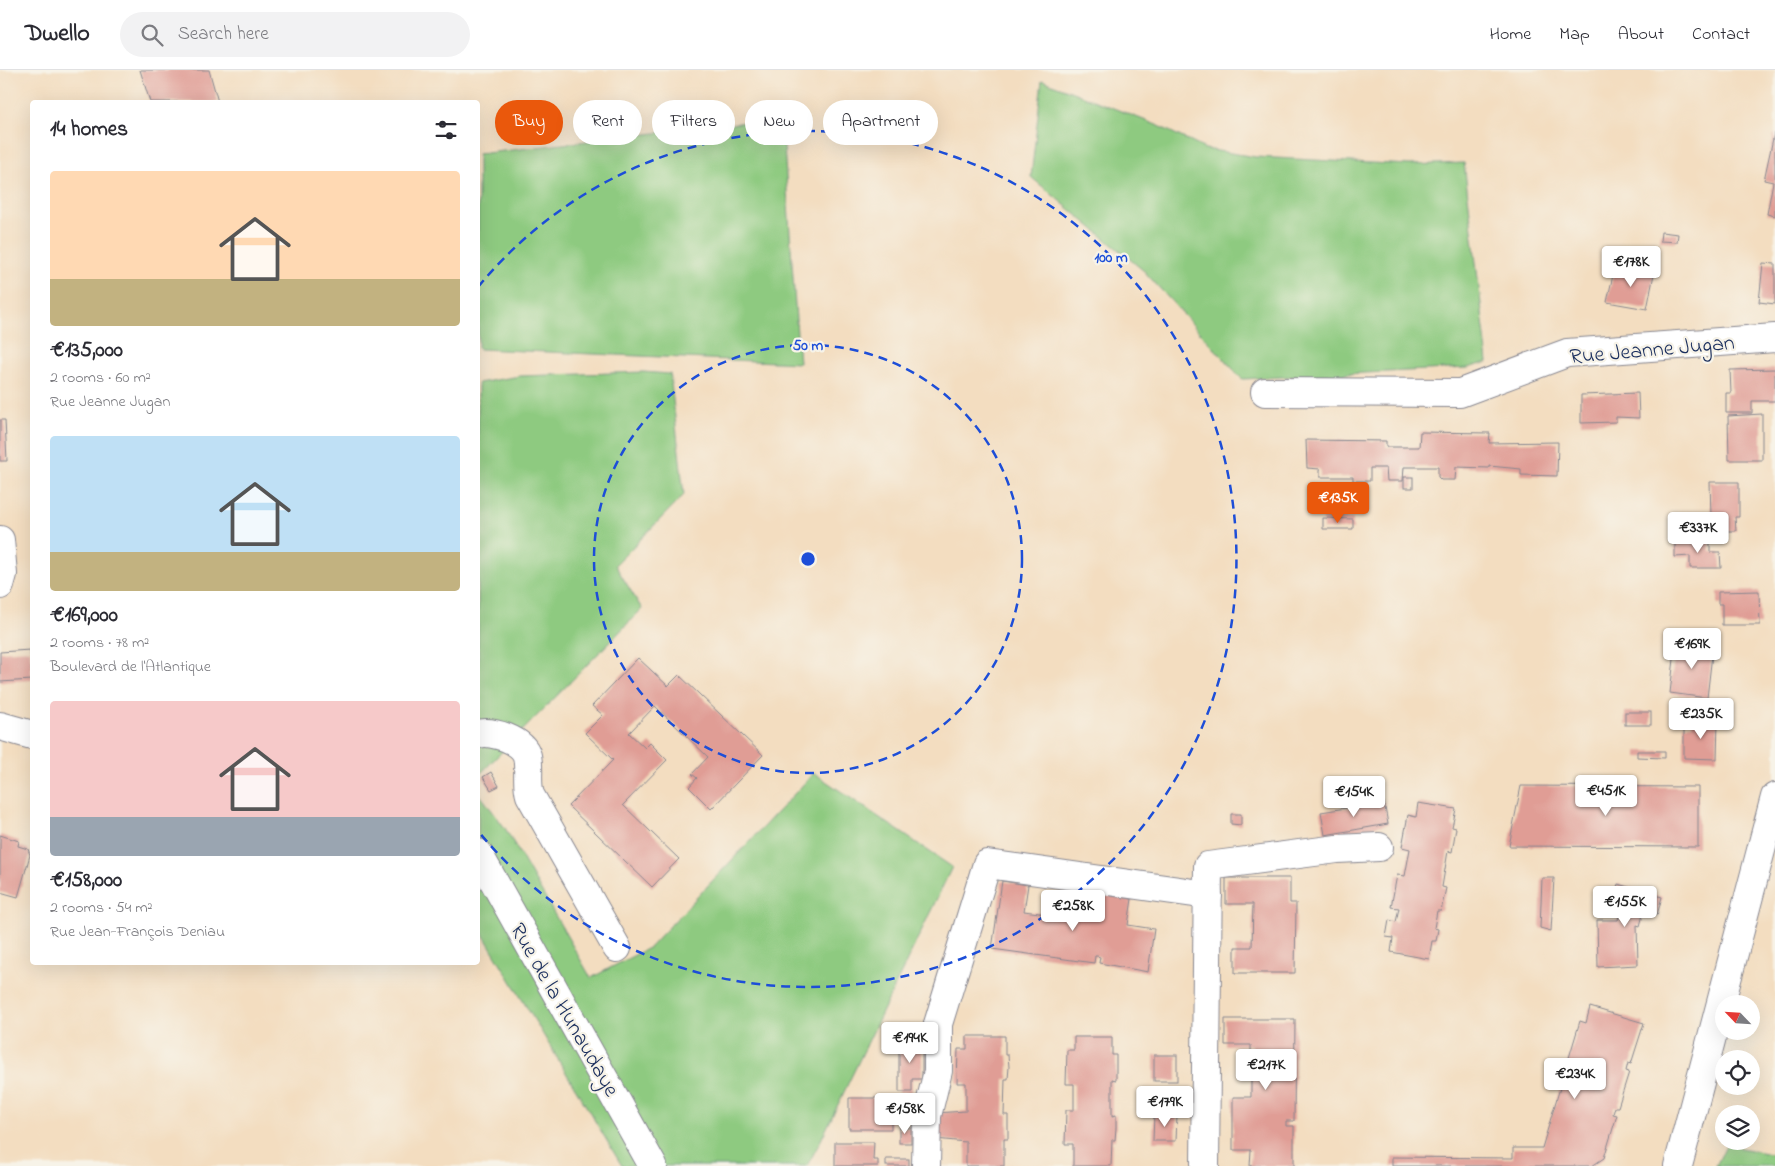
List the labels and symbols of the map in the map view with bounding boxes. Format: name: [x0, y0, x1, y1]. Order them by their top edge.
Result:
pin: €178K: [1596, 246, 1666, 288]
text: 100 m: [1094, 247, 1128, 269]
street label: Rue Jeanne Jugan: [1568, 328, 1736, 375]
text: 50 m: [793, 335, 824, 357]
pin: €135K: [1303, 482, 1373, 524]
pin: €337K: [1663, 512, 1733, 554]
centre of rings: [799, 550, 817, 568]
pin: €169K: [1657, 628, 1727, 670]
pin: €235K: [1666, 698, 1736, 740]
pin: €451K: [1571, 774, 1641, 817]
pin: €154K: [1319, 776, 1389, 818]
pin: €155K: [1590, 886, 1660, 928]
pin: €258K: [1038, 890, 1108, 932]
street label: Rue de la Hunaudaye: [500, 918, 626, 1104]
north arrow: [1715, 995, 1760, 1040]
pin: €194K: [875, 1022, 945, 1064]
pin: €217K: [1231, 1048, 1301, 1091]
pin: €234K: [1540, 1058, 1610, 1100]
pin: €179K: [1130, 1086, 1200, 1128]
pin: €158K: [870, 1092, 940, 1135]

